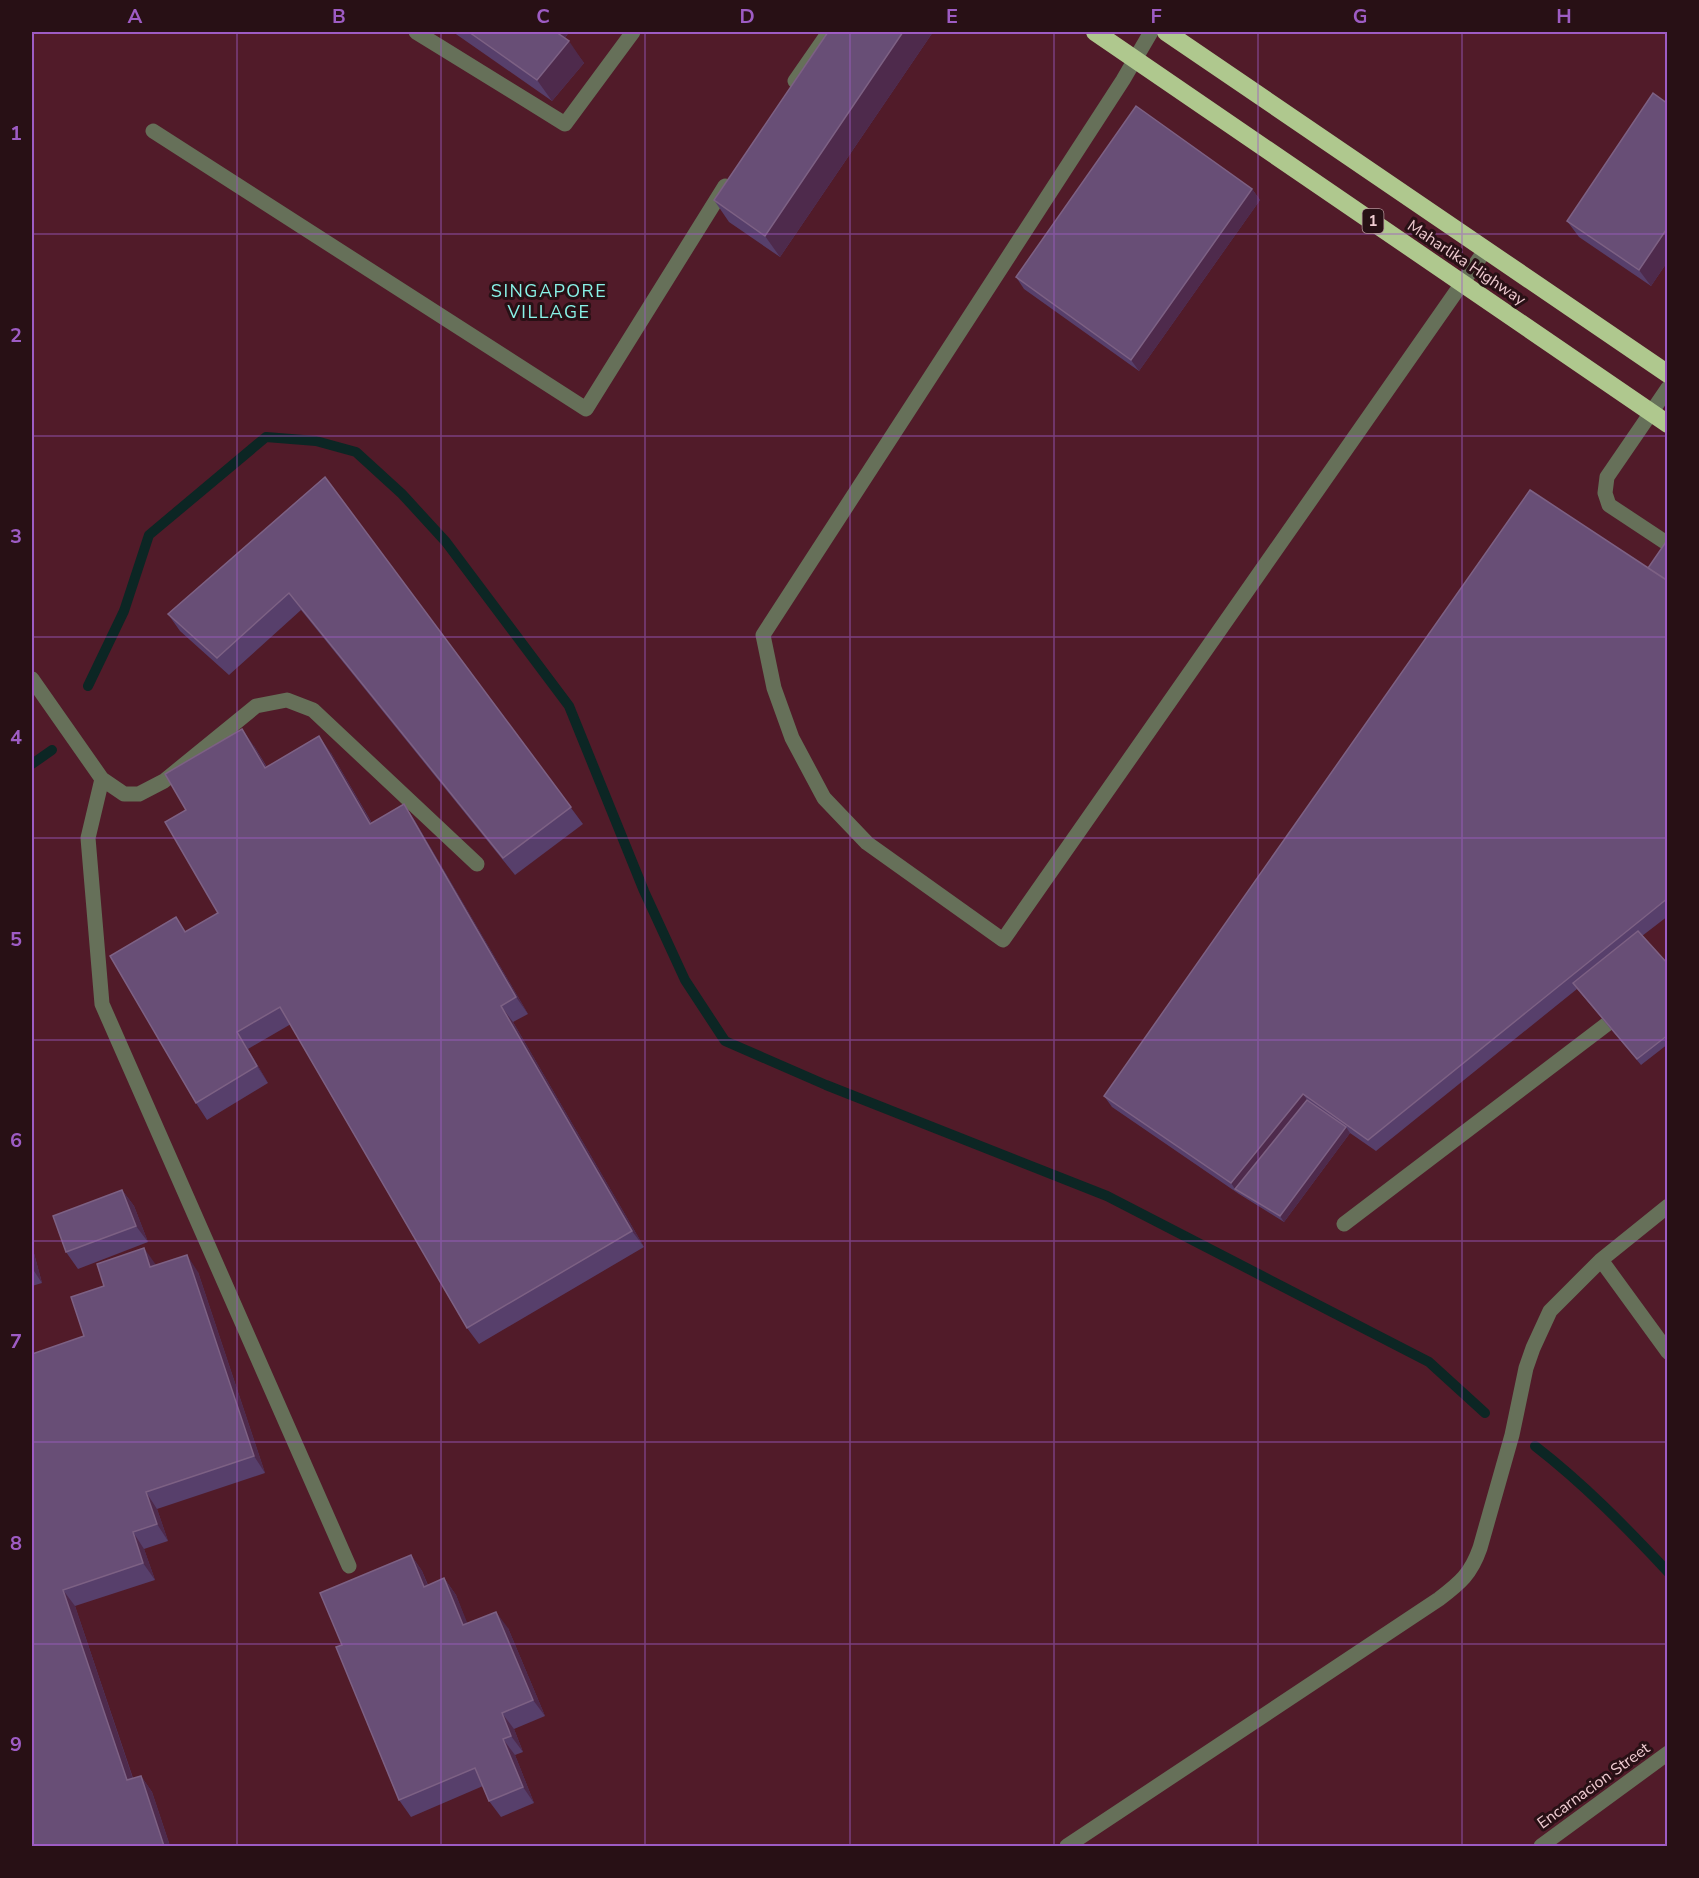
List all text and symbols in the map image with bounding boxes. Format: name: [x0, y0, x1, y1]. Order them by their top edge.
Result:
text: A: [128, 3, 143, 30]
text: B: [332, 3, 346, 30]
text: C: [536, 3, 550, 30]
text: D: [739, 3, 755, 30]
text: E: [946, 3, 958, 30]
text: F: [1150, 3, 1162, 30]
text: G: [1353, 3, 1367, 30]
text: H: [1556, 3, 1572, 30]
text: 1: [10, 120, 22, 147]
road number: 1: [1362, 209, 1384, 233]
street label: Maharlika Highway: [1403, 215, 1531, 311]
district label: SINGAPORE VILLAGE: [491, 279, 607, 324]
text: 2: [10, 322, 22, 349]
text: 3: [10, 523, 22, 550]
text: 4: [10, 724, 22, 751]
text: 5: [10, 926, 22, 953]
text: 6: [10, 1127, 22, 1154]
text: 7: [10, 1328, 22, 1355]
text: 8: [10, 1530, 22, 1557]
text: 9: [10, 1731, 22, 1758]
street label: Encarnacion Street: [1533, 1737, 1655, 1834]

